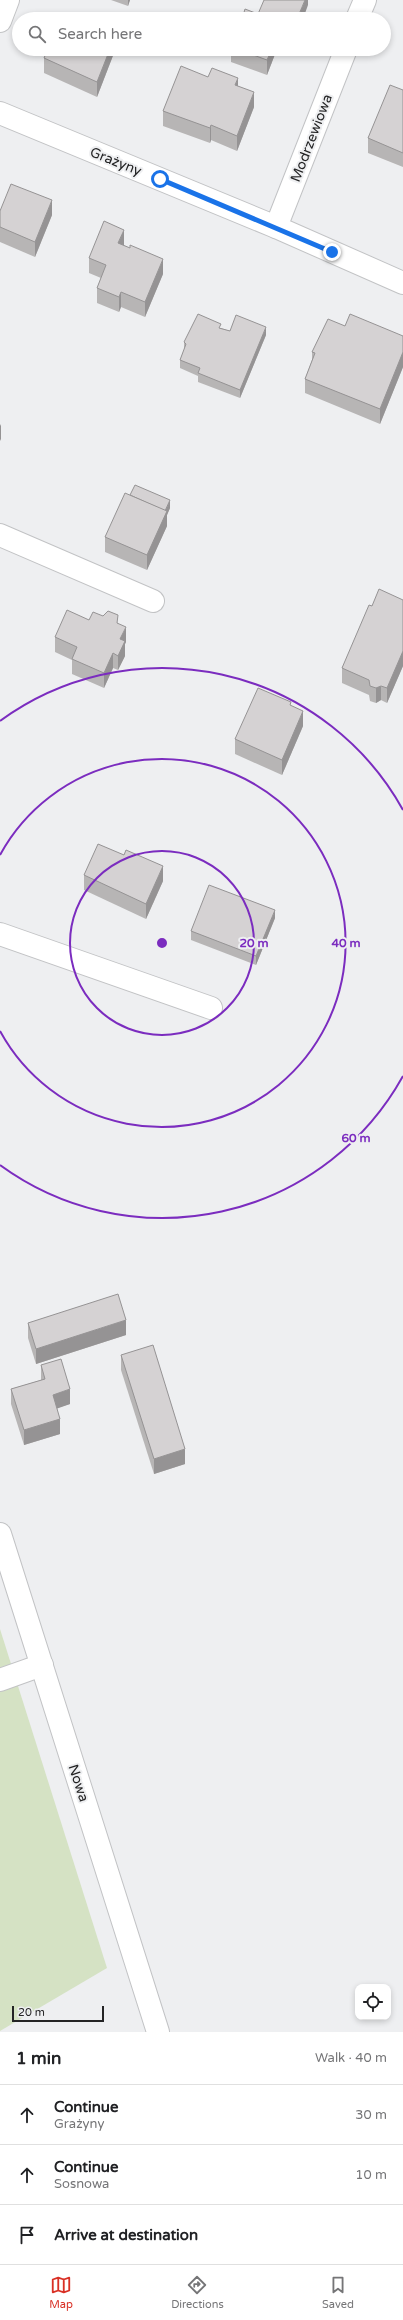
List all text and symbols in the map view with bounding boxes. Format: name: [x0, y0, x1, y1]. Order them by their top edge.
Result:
search box: [12, 12, 391, 56]
icon: search: [26, 23, 48, 45]
text: Search here: [58, 25, 142, 43]
street label: Modrzewiowa: [287, 92, 336, 185]
street label: Grażyny: [87, 143, 145, 180]
route start: [151, 170, 169, 188]
route end: [323, 243, 341, 261]
centre of rings: [155, 936, 169, 950]
text: 20 m: [239, 936, 269, 950]
text: 40 m: [331, 936, 361, 950]
text: 60 m: [341, 1131, 371, 1145]
street label: Nowa: [65, 1762, 93, 1804]
map controls: [355, 1984, 391, 2020]
button: locate: [355, 1984, 391, 2020]
scale bar: [12, 2004, 104, 2023]
text: 20 m: [18, 2006, 45, 2019]
text: 1 min: [16, 2048, 61, 2069]
text: Walk · 40 m: [315, 2050, 387, 2066]
text: Continue: [54, 2098, 118, 2116]
icon: ahead: [16, 2104, 38, 2126]
text: 30 m: [355, 2107, 387, 2123]
text: Grażyny: [54, 2116, 104, 2132]
text: Continue: [54, 2158, 118, 2176]
icon: ahead: [16, 2164, 38, 2186]
text: 10 m: [355, 2167, 387, 2183]
text: Sosnowa: [54, 2176, 109, 2192]
icon: arrive: [16, 2224, 38, 2246]
text: Arrive at destination: [54, 2226, 198, 2244]
tab: Map: [49, 2274, 73, 2311]
tab: Directions: [171, 2274, 224, 2311]
tab: Saved: [322, 2274, 354, 2311]

